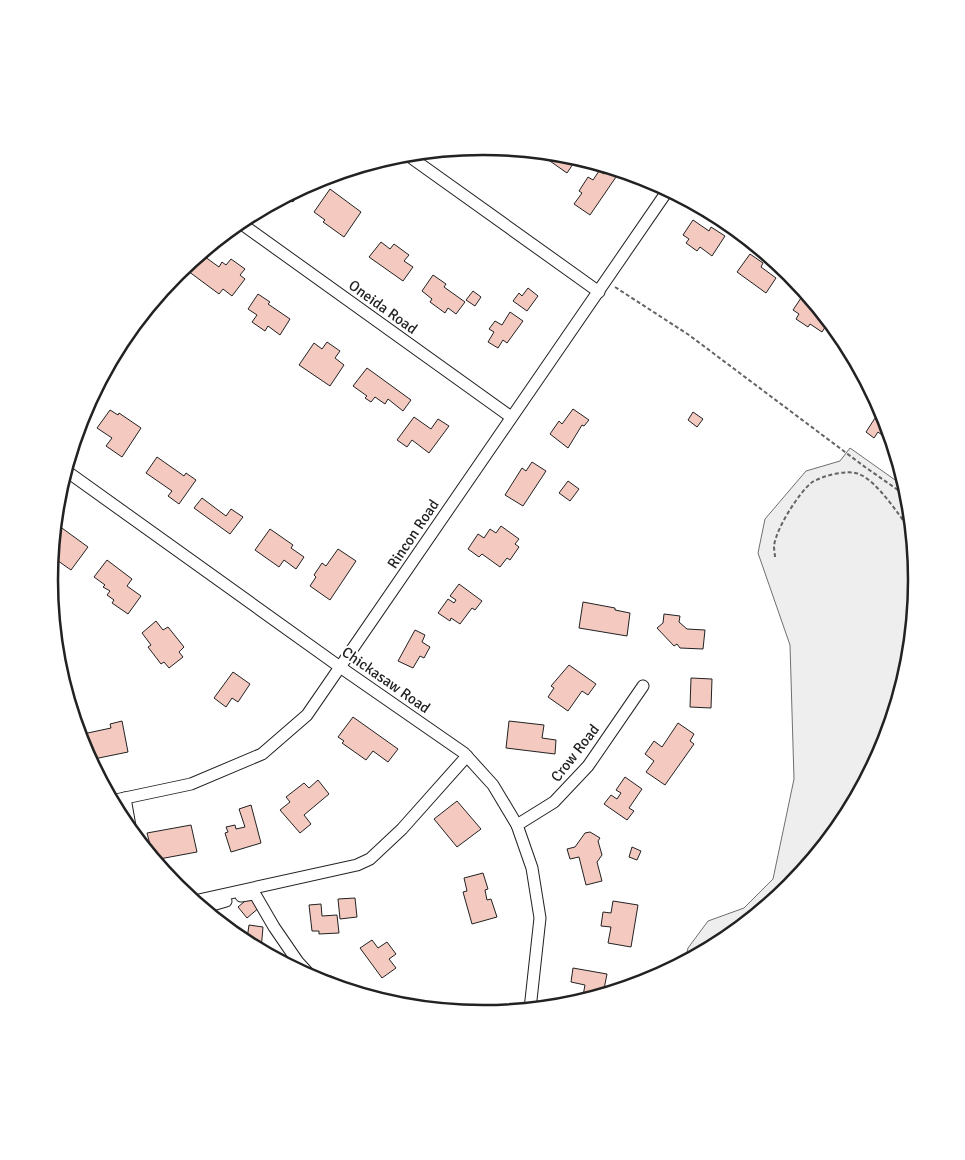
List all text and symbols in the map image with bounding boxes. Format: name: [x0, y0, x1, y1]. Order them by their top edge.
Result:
street label: Oneida Road: [345, 276, 421, 338]
street label: Rincon Road: [383, 496, 443, 572]
street label: Chickasaw Road: [338, 643, 434, 717]
street label: Crow Road: [547, 721, 603, 785]

